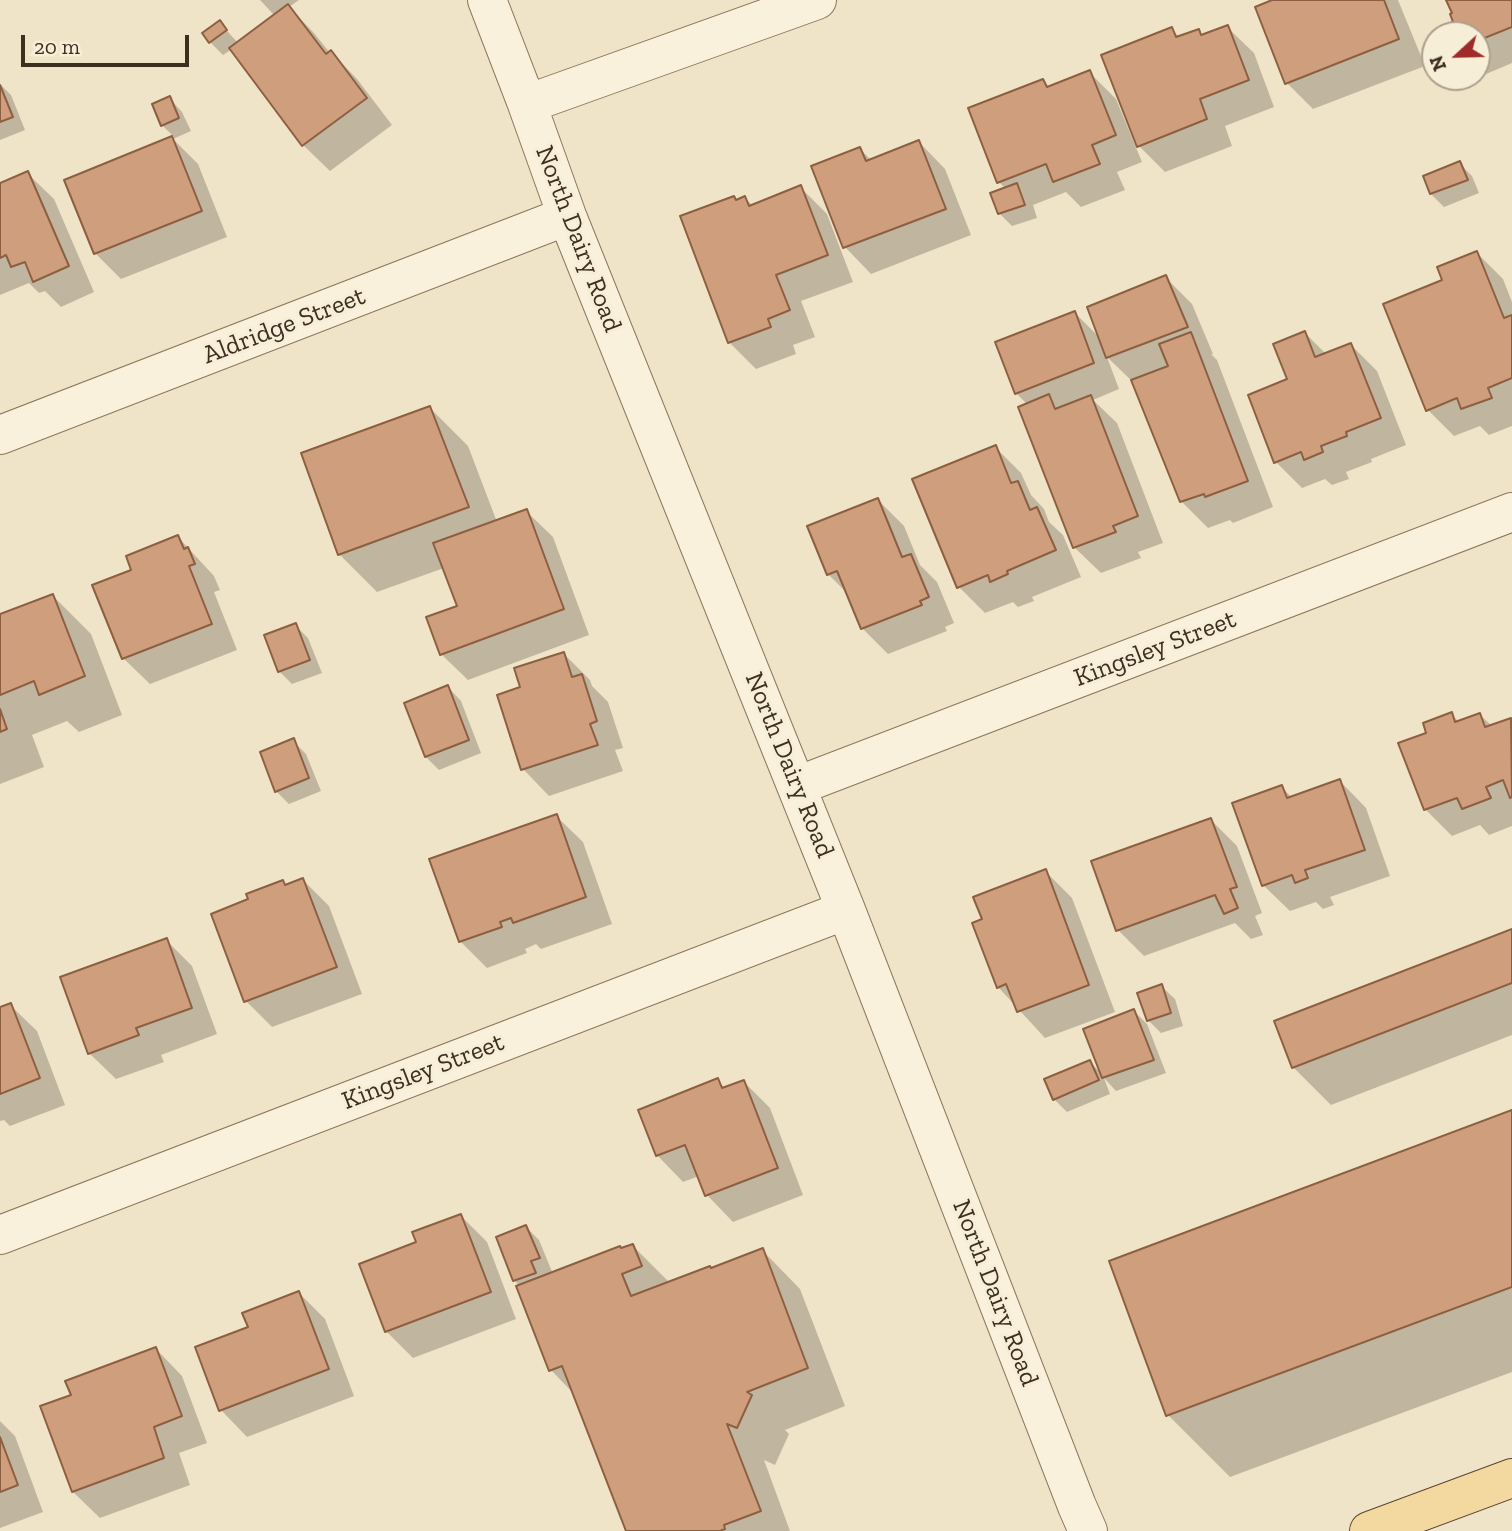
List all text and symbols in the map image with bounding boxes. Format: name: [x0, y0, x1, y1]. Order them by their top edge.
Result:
scale bar: [24, 21, 192, 65]
north arrow: [1421, 21, 1491, 91]
text: 20 m: [34, 34, 80, 59]
text: N: [1425, 52, 1451, 74]
street label: North Dairy Road: [528, 141, 628, 337]
street label: Aldridge Street: [198, 281, 370, 371]
street label: Kingsley Street: [1070, 604, 1240, 694]
street label: North Dairy Road: [738, 668, 840, 862]
street label: Kingsley Street: [338, 1027, 508, 1117]
street label: North Dairy Road: [945, 1195, 1045, 1391]

